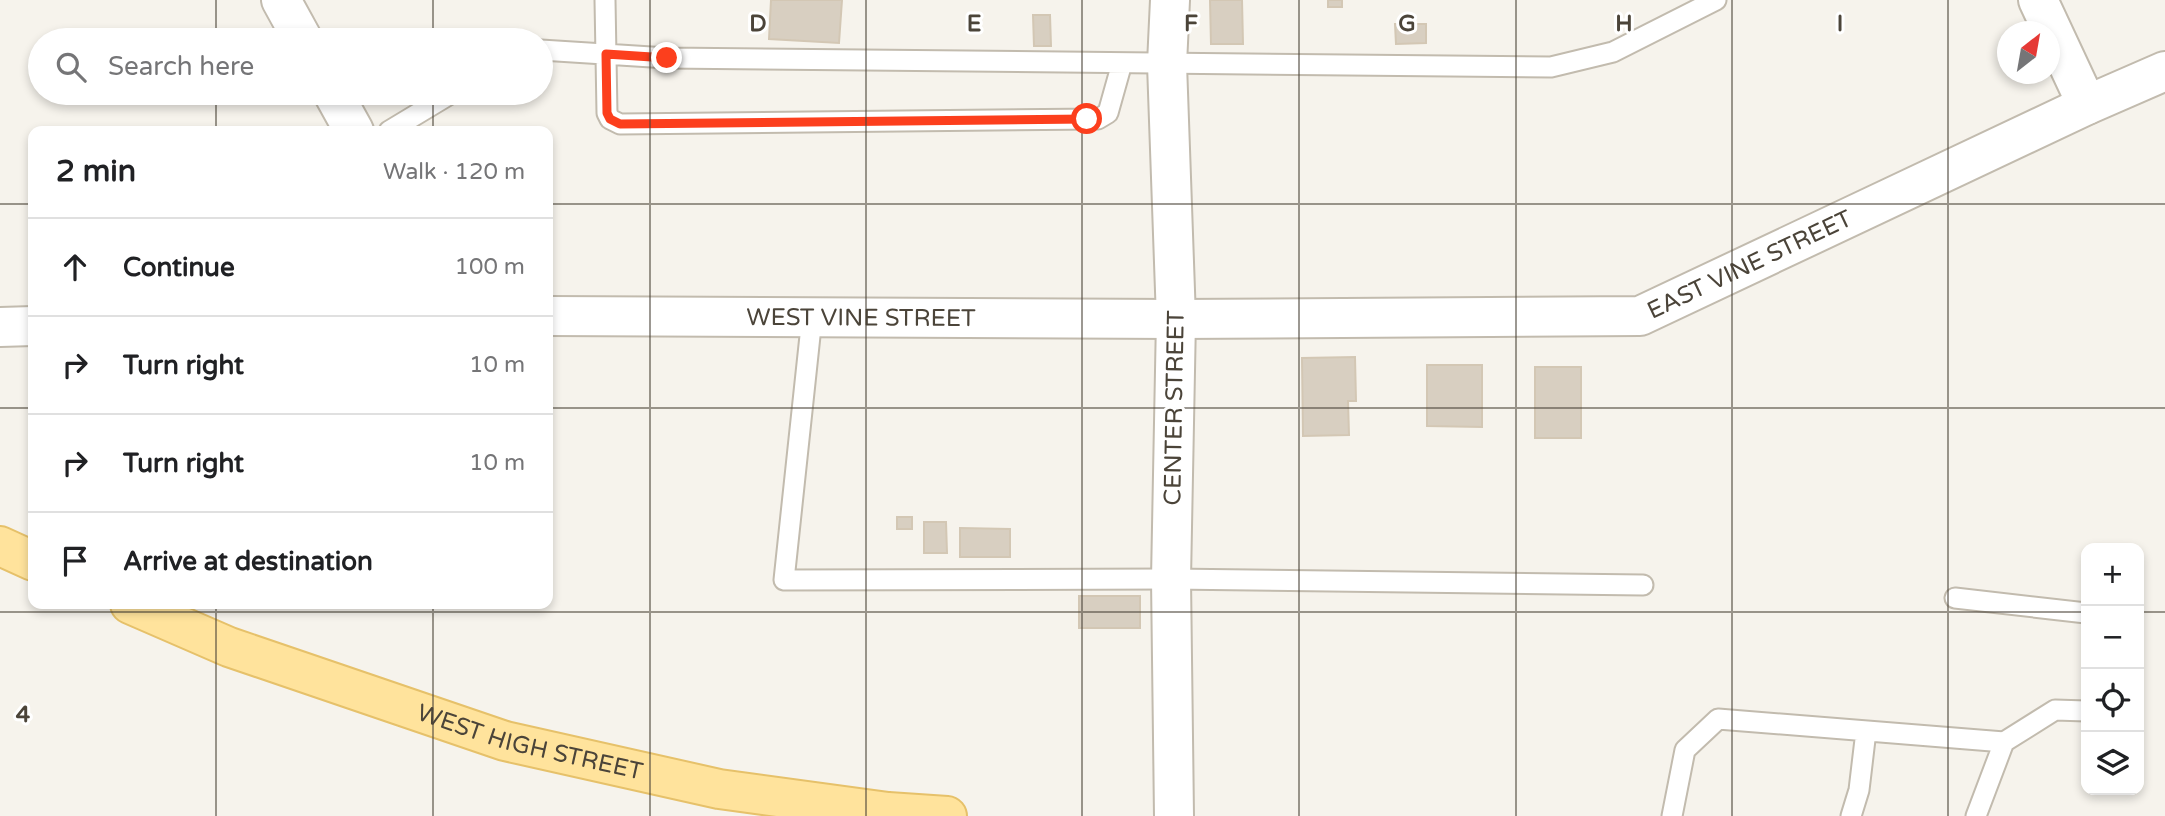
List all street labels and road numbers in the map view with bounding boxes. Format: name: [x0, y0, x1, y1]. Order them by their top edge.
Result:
street label: EAST VINE STREET: [1643, 204, 1857, 326]
street label: WEST VINE STREET: [746, 303, 976, 333]
street label: CENTER STREET: [1158, 310, 1191, 506]
street label: WEST HIGH STREET: [413, 698, 646, 787]

